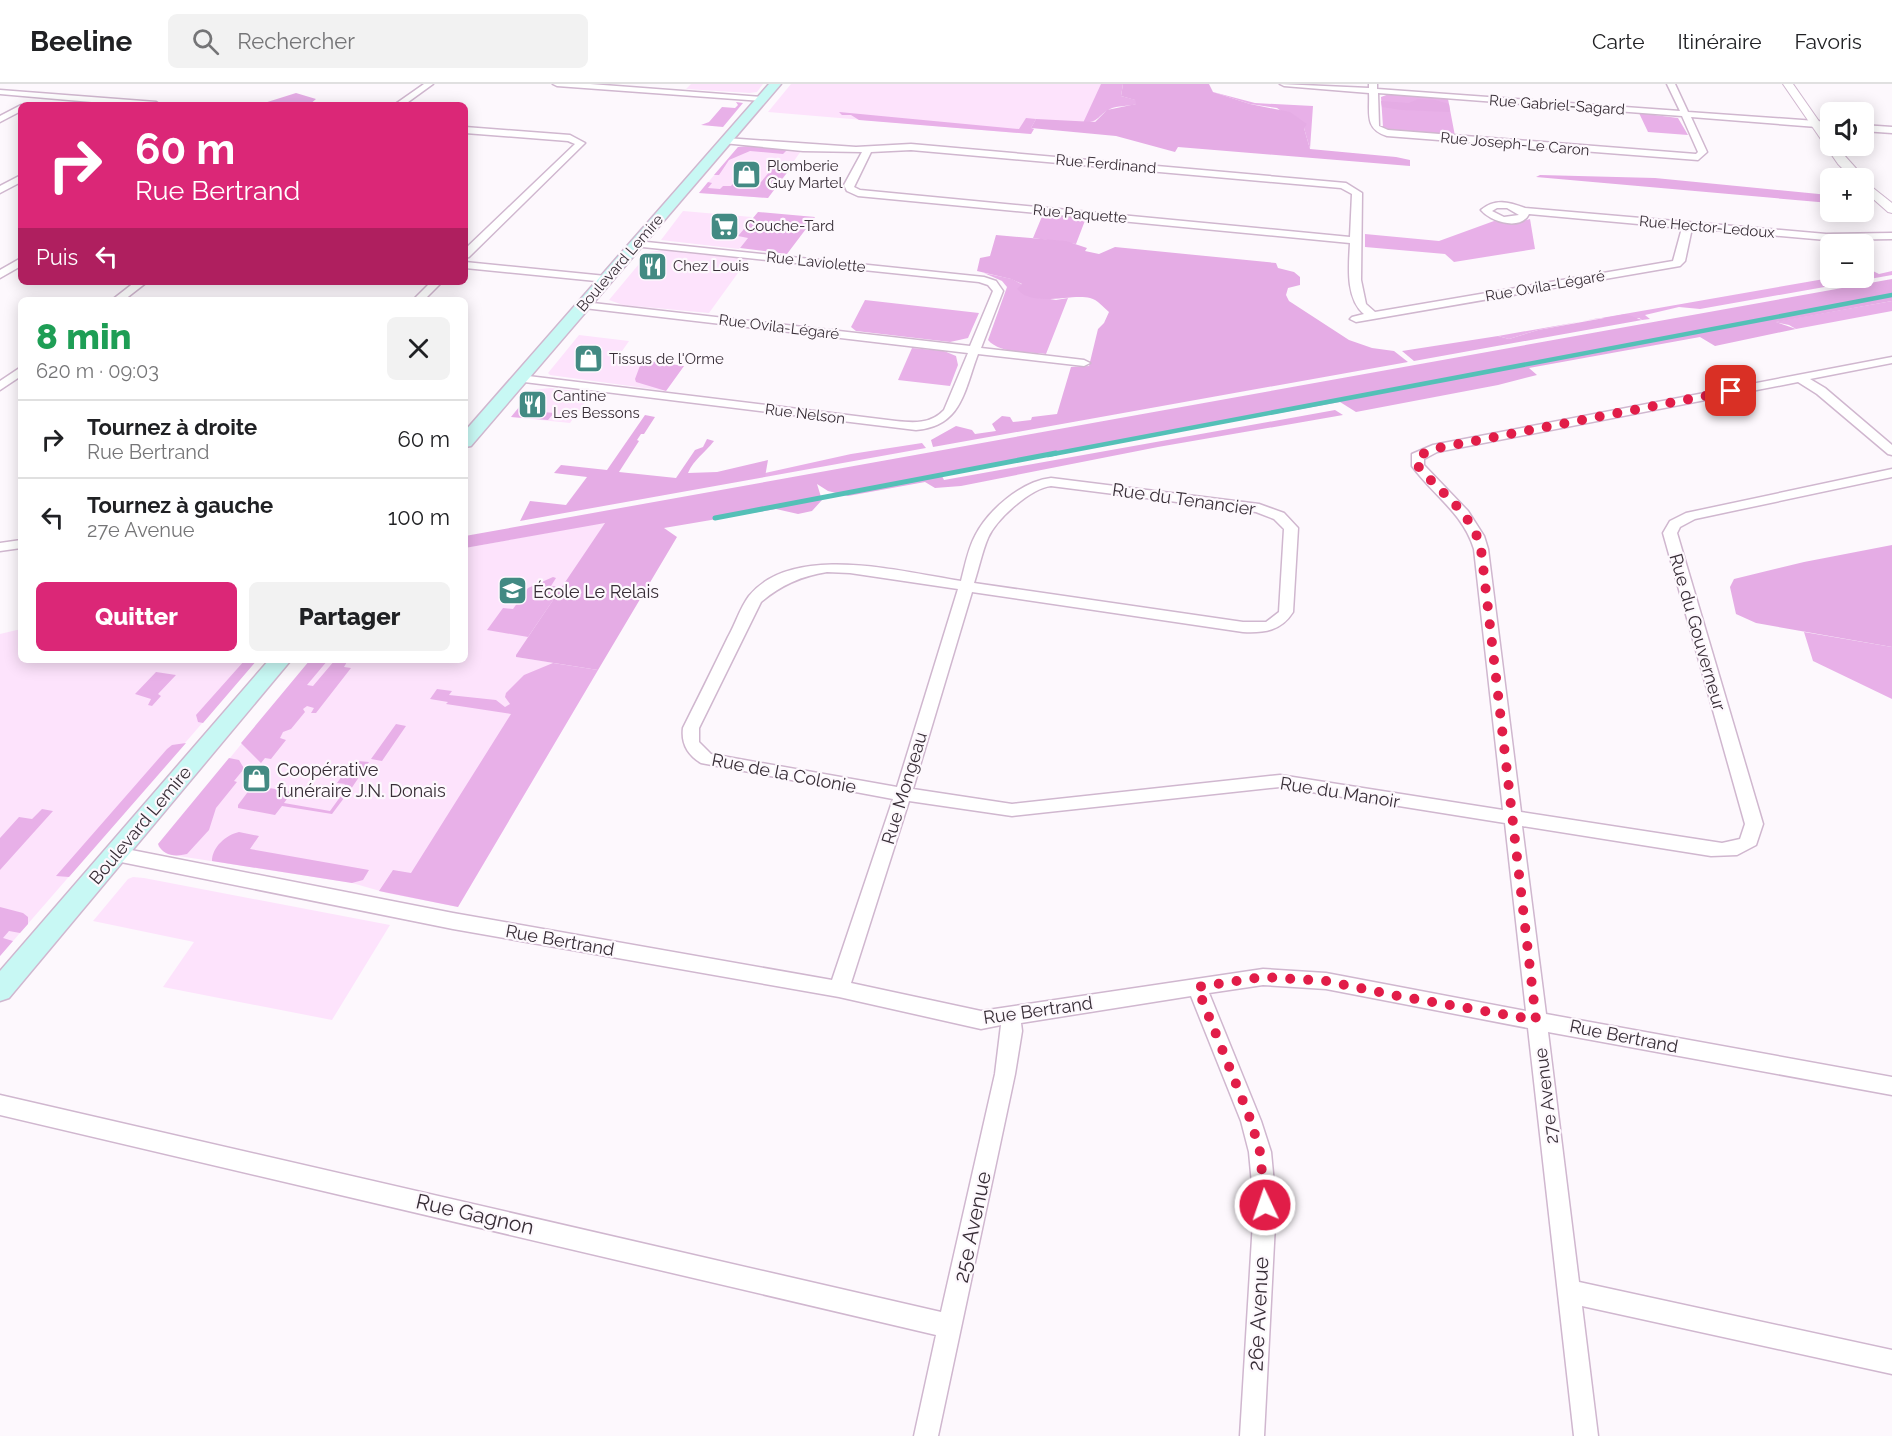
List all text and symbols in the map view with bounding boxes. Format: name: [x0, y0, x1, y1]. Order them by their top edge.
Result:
search box: [168, 14, 588, 68]
text: Beeline: [30, 25, 132, 58]
icon: search: [189, 25, 222, 58]
text: Rechercher: [237, 28, 355, 54]
text: Carte: [1592, 29, 1644, 54]
text: Itinéraire: [1677, 29, 1761, 54]
text: Favoris: [1794, 29, 1862, 54]
street label: Rue Gabriel-Sagard: [1489, 91, 1625, 119]
map controls: [1820, 102, 1874, 288]
button: sound: [1820, 102, 1874, 156]
text: 60 m: [135, 125, 235, 174]
icon: right: [36, 126, 114, 204]
street label: Rue Joseph-Le Caron: [1440, 129, 1590, 159]
street label: Rue Ferdinand: [1055, 151, 1157, 177]
place label: Plomberie Guy Martel: [767, 157, 843, 192]
shop icon: Plomberie Guy Martel: [730, 159, 762, 191]
button: +: [1820, 168, 1874, 222]
text: Rue Bertrand: [135, 175, 300, 206]
street label: Rue Paquette: [1032, 201, 1128, 227]
supermarket icon: Couche-Tard: [708, 210, 740, 242]
street label: Boulevard Lemire: [573, 211, 667, 315]
street label: Rue Hector-Ledoux: [1638, 212, 1776, 242]
place label: Couche-Tard: [745, 217, 834, 235]
button: −: [1820, 234, 1874, 288]
icon: left: [90, 240, 123, 273]
text: Puis: [36, 244, 78, 270]
street label: Rue Laviolette: [766, 248, 867, 276]
restaurant icon: Chez Louis: [636, 250, 668, 282]
place label: Chez Louis: [673, 257, 749, 275]
street label: Rue Ovila-Légaré: [1484, 267, 1606, 305]
street label: Rue Ovila-Légaré: [718, 311, 840, 343]
text: 8 min: [36, 315, 132, 357]
button: close: [387, 317, 450, 380]
shop icon: Tissus de l'Orme: [572, 343, 604, 375]
place label: Tissus de l'Orme: [609, 350, 724, 368]
text: 620 m · 09:03: [36, 359, 159, 383]
pin: [1705, 365, 1756, 416]
icon: arrive: [1714, 374, 1747, 407]
place label: Cantine Les Bessons: [553, 387, 640, 422]
restaurant icon: Cantine Les Bessons: [516, 389, 548, 421]
street label: Rue Nelson: [764, 400, 846, 428]
text: Tournez à droite: [87, 414, 257, 440]
icon: right: [36, 423, 69, 456]
text: 60 m: [397, 426, 450, 452]
text: Rue Bertrand: [87, 440, 209, 464]
street label: Rue du Tenancier: [1111, 479, 1258, 520]
text: Tournez à gauche: [87, 492, 273, 518]
icon: left: [36, 501, 69, 534]
text: 100 m: [388, 504, 450, 530]
text: 27e Avenue: [87, 518, 195, 542]
street label: Rue du Gouverneur: [1666, 551, 1731, 714]
school or university icon: École Le Relais: [496, 575, 528, 607]
place label: École Le Relais: [533, 580, 659, 602]
button: Quitter: [36, 582, 237, 651]
button: Partager: [249, 582, 450, 651]
street label: Rue Mongeau: [877, 729, 931, 847]
street label: Rue de la Colonie: [710, 749, 858, 797]
place label: Coopérative funéraire J.N. Donais: [277, 759, 446, 801]
street label: Boulevard Lemire: [85, 761, 196, 888]
shop icon: Coopérative funéraire J.N. Donais: [240, 763, 272, 795]
street label: Rue du Manoir: [1279, 772, 1402, 812]
street label: Rue Bertrand: [504, 920, 616, 960]
street label: Rue Bertrand: [982, 992, 1094, 1028]
street label: Rue Bertrand: [1568, 1015, 1680, 1057]
street label: 27e Avenue: [1530, 1046, 1562, 1145]
street label: 25e Avenue: [948, 1169, 996, 1285]
position arrow: [1233, 1173, 1297, 1237]
street label: Rue Gagnon: [414, 1188, 536, 1240]
street label: 26e Avenue: [1243, 1256, 1273, 1372]

